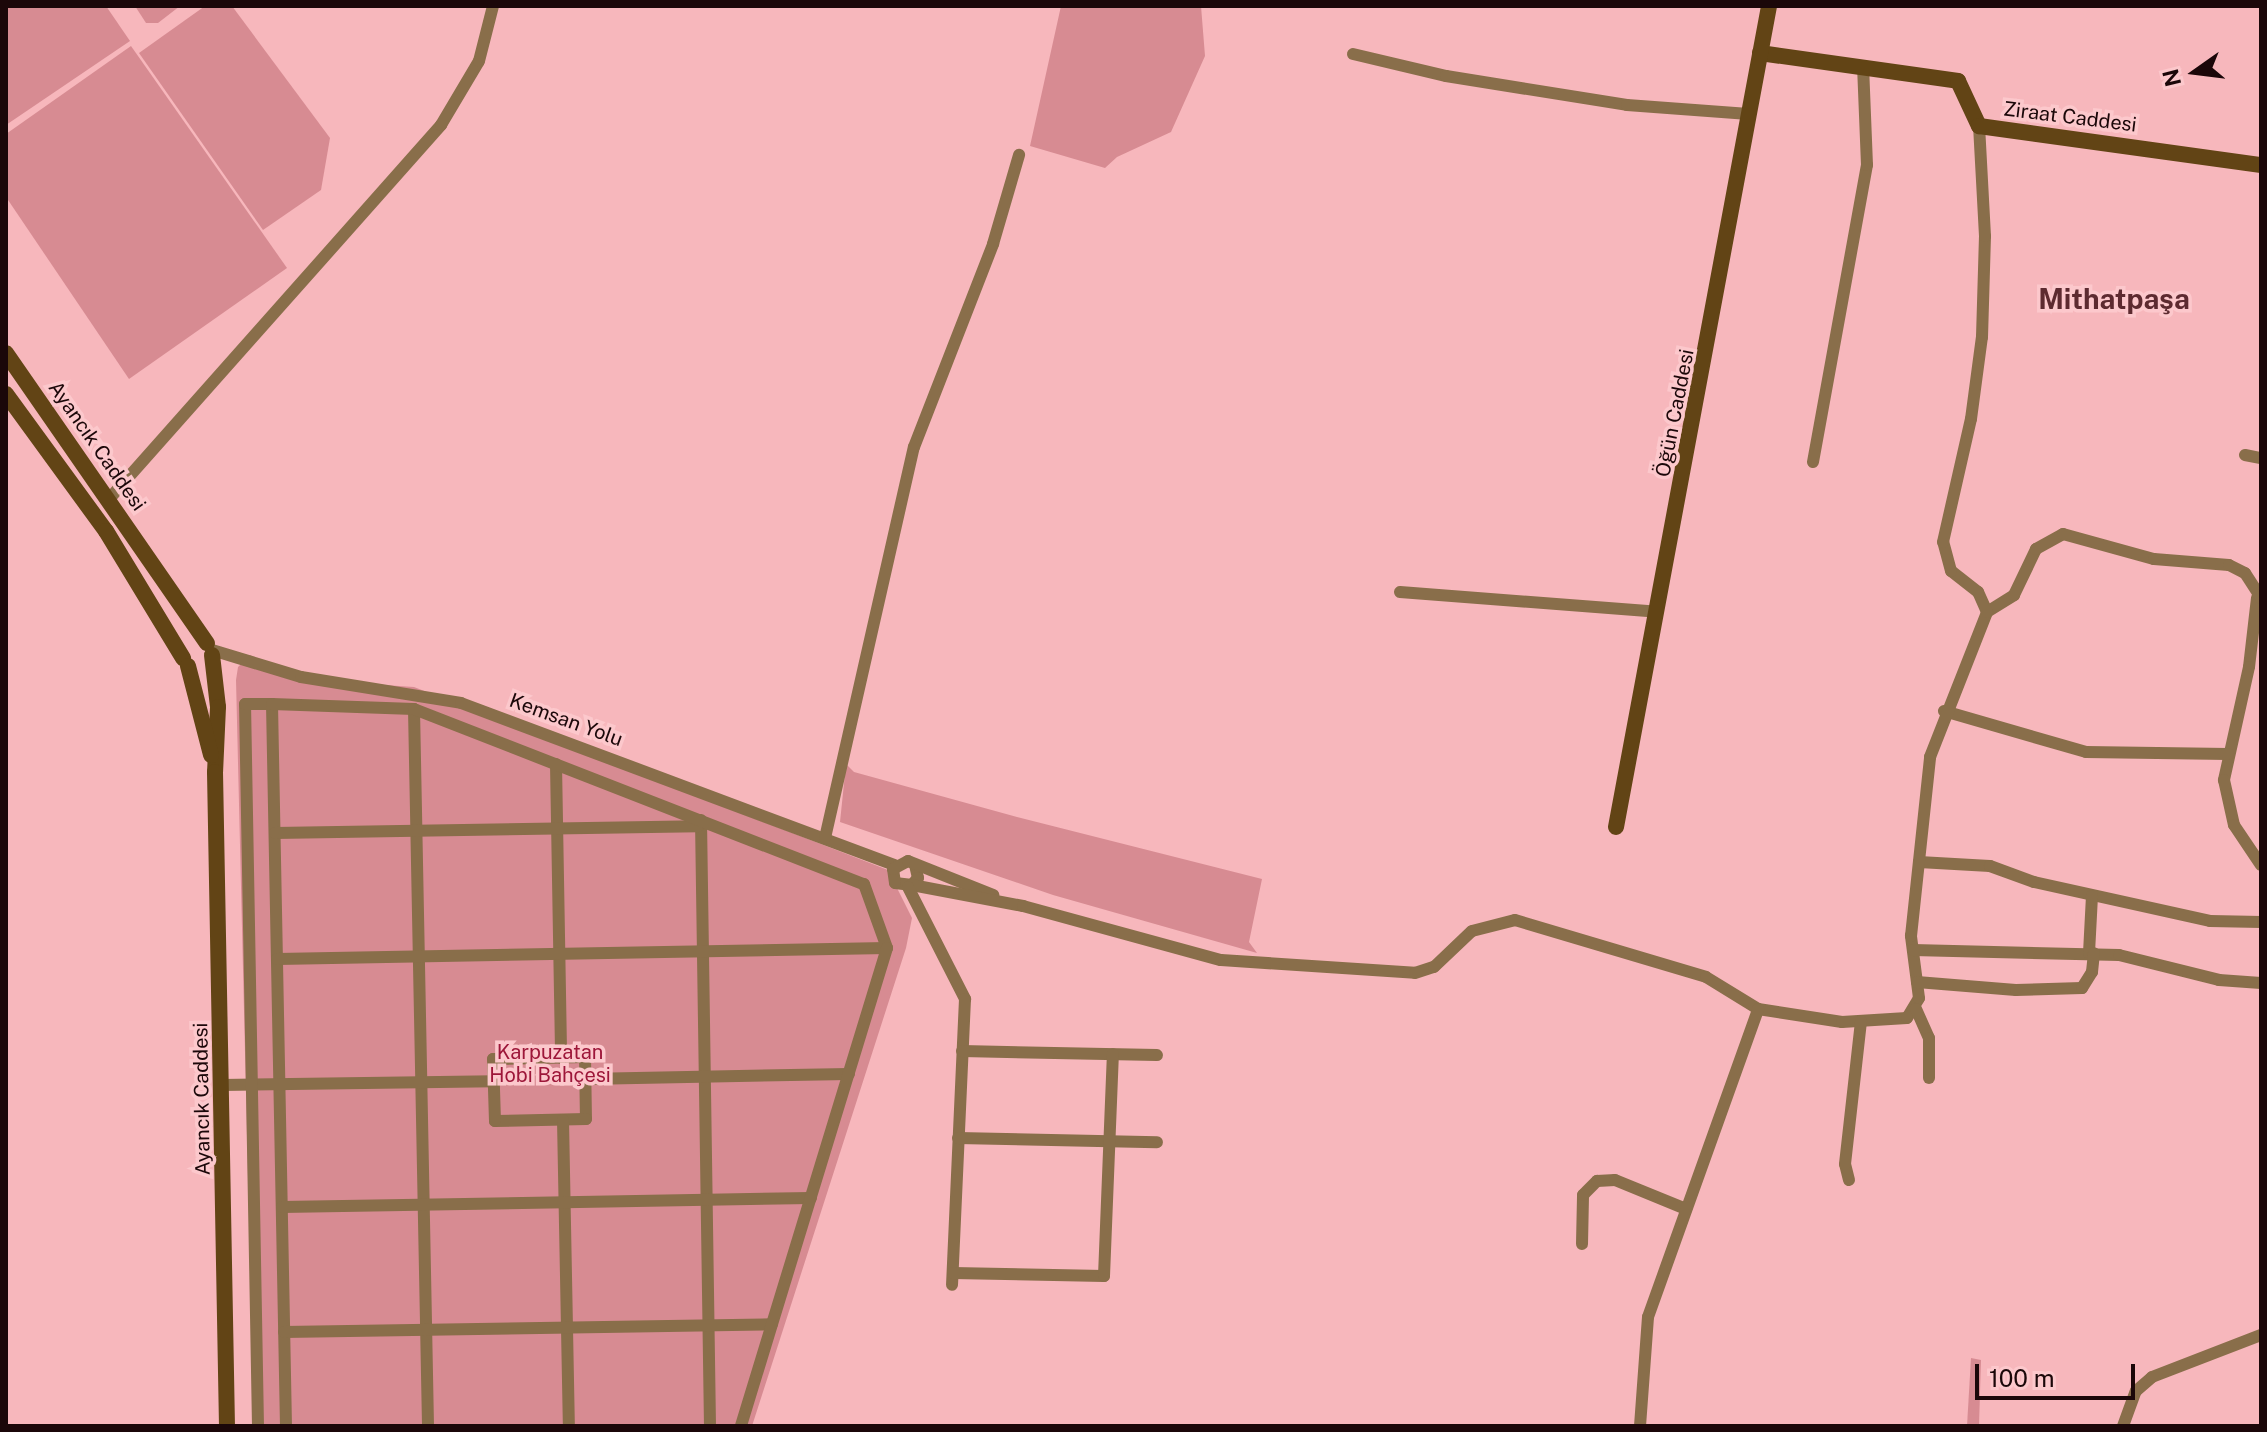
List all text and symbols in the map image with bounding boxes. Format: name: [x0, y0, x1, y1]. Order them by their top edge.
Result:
north arrow: [2155, 32, 2235, 112]
text: N: [2157, 66, 2186, 89]
street label: Ziraat Caddesi: [2002, 97, 2138, 137]
district label: Mithatpaşa: [2038, 282, 2190, 316]
street label: Öğün Caddesi: [1651, 347, 1699, 479]
street label: Ayancık Caddesi: [43, 377, 151, 515]
street label: Kemsan Yolu: [506, 688, 626, 752]
street label: Ayancık Caddesi: [189, 1022, 215, 1176]
park label: Karpuzatan Hobi Bahçesi: [489, 1041, 611, 1088]
scale bar: [1979, 1348, 2139, 1398]
text: 100 m: [1989, 1364, 2055, 1392]

